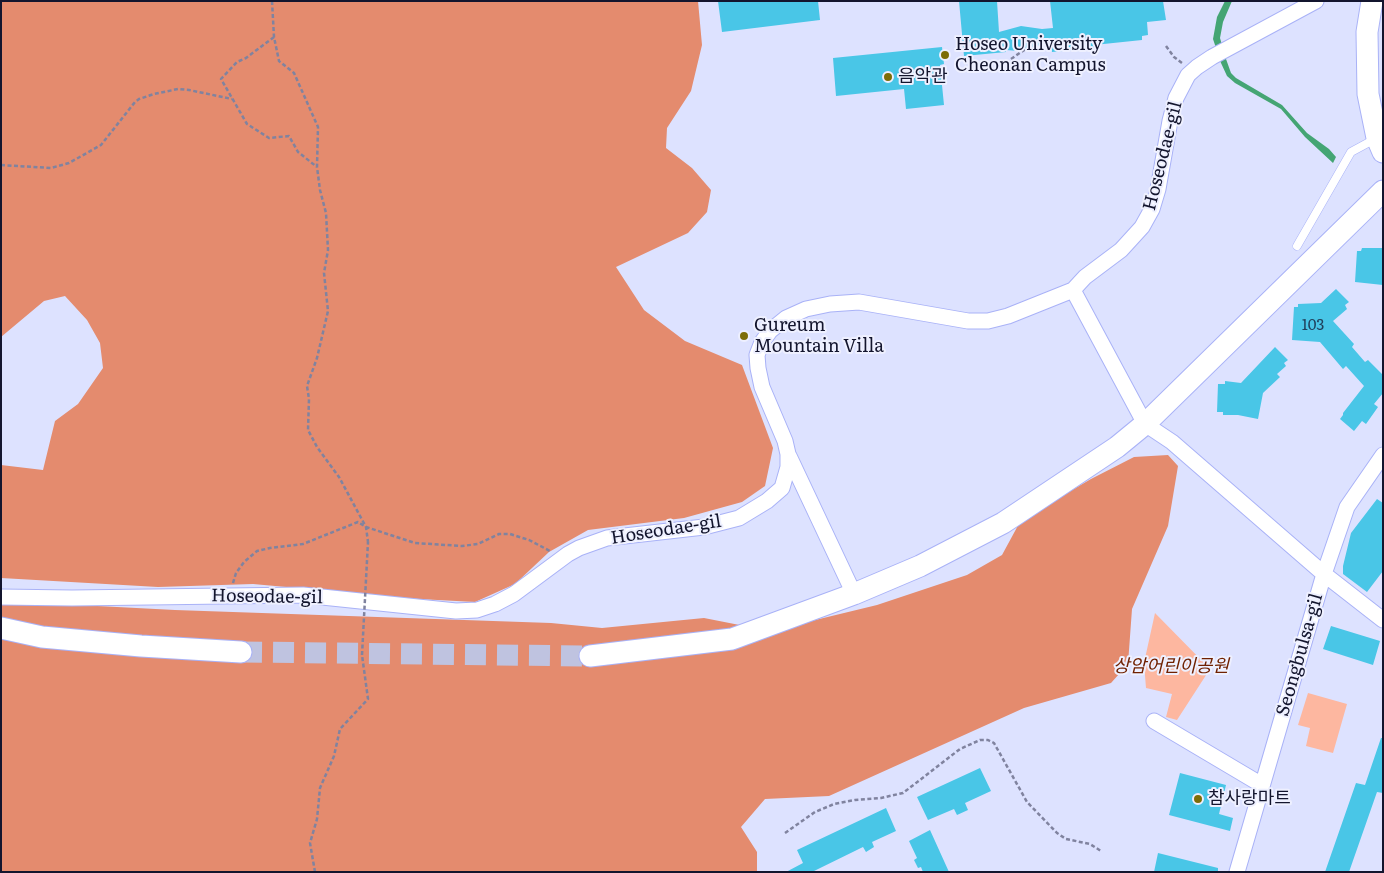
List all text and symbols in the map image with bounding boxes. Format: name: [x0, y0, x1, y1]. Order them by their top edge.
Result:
place label: Hoseo University Cheonan Campus: [955, 34, 1106, 76]
marker: Hoseo University Cheonan Campus: [939, 49, 951, 61]
place label: 음악관: [898, 66, 948, 88]
marker: 음악관: [882, 71, 894, 83]
street label: Hoseodae-gil: [1139, 99, 1187, 213]
place label: Gureum Mountain Villa: [754, 315, 884, 358]
house number: 103: [1302, 317, 1324, 335]
marker: Gureum Mountain Villa: [738, 330, 750, 342]
street label: Hoseodae-gil: [609, 511, 723, 549]
street label: Hoseodae-gil: [211, 585, 323, 609]
street label: Seongbulsa-gil: [1272, 591, 1328, 719]
park label: 상암어린이공원: [1113, 656, 1229, 678]
place label: 참사랑마트: [1208, 788, 1291, 810]
marker: 참사랑마트: [1192, 793, 1204, 805]

